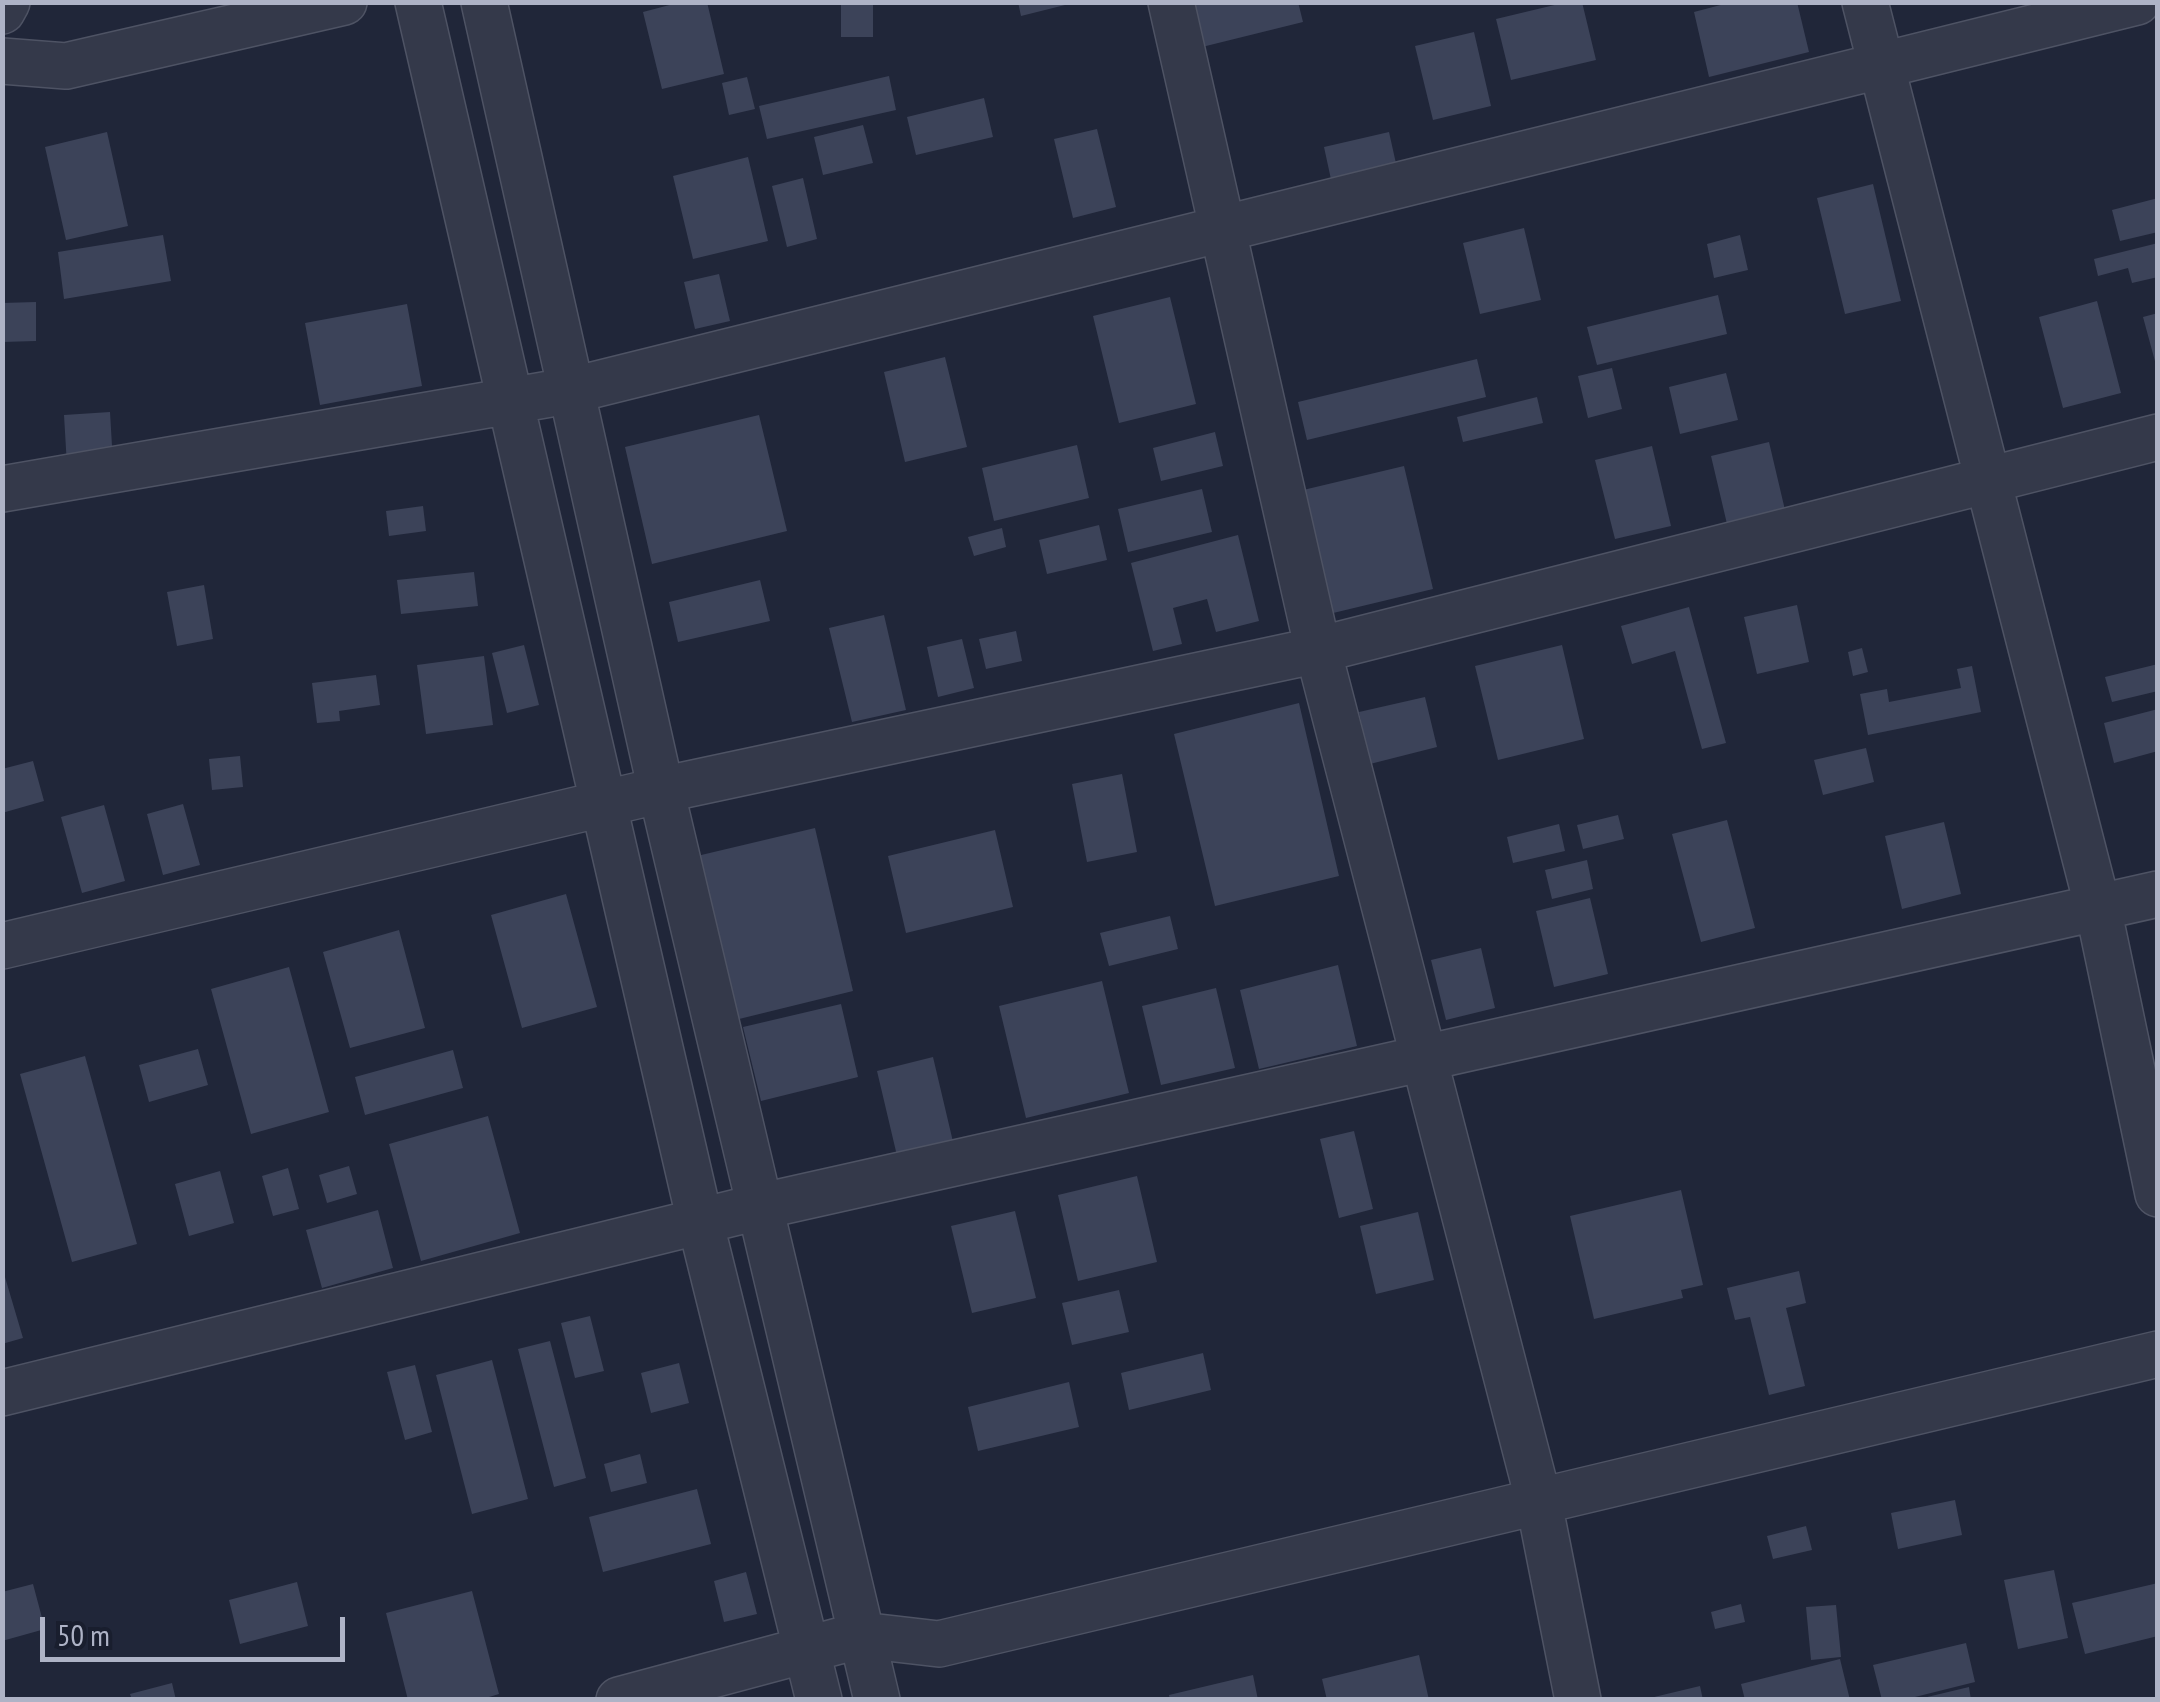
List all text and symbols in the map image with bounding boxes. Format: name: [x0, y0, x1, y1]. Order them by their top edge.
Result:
scale bar: [45, 1597, 350, 1659]
text: 50 m: [57, 1615, 110, 1654]

